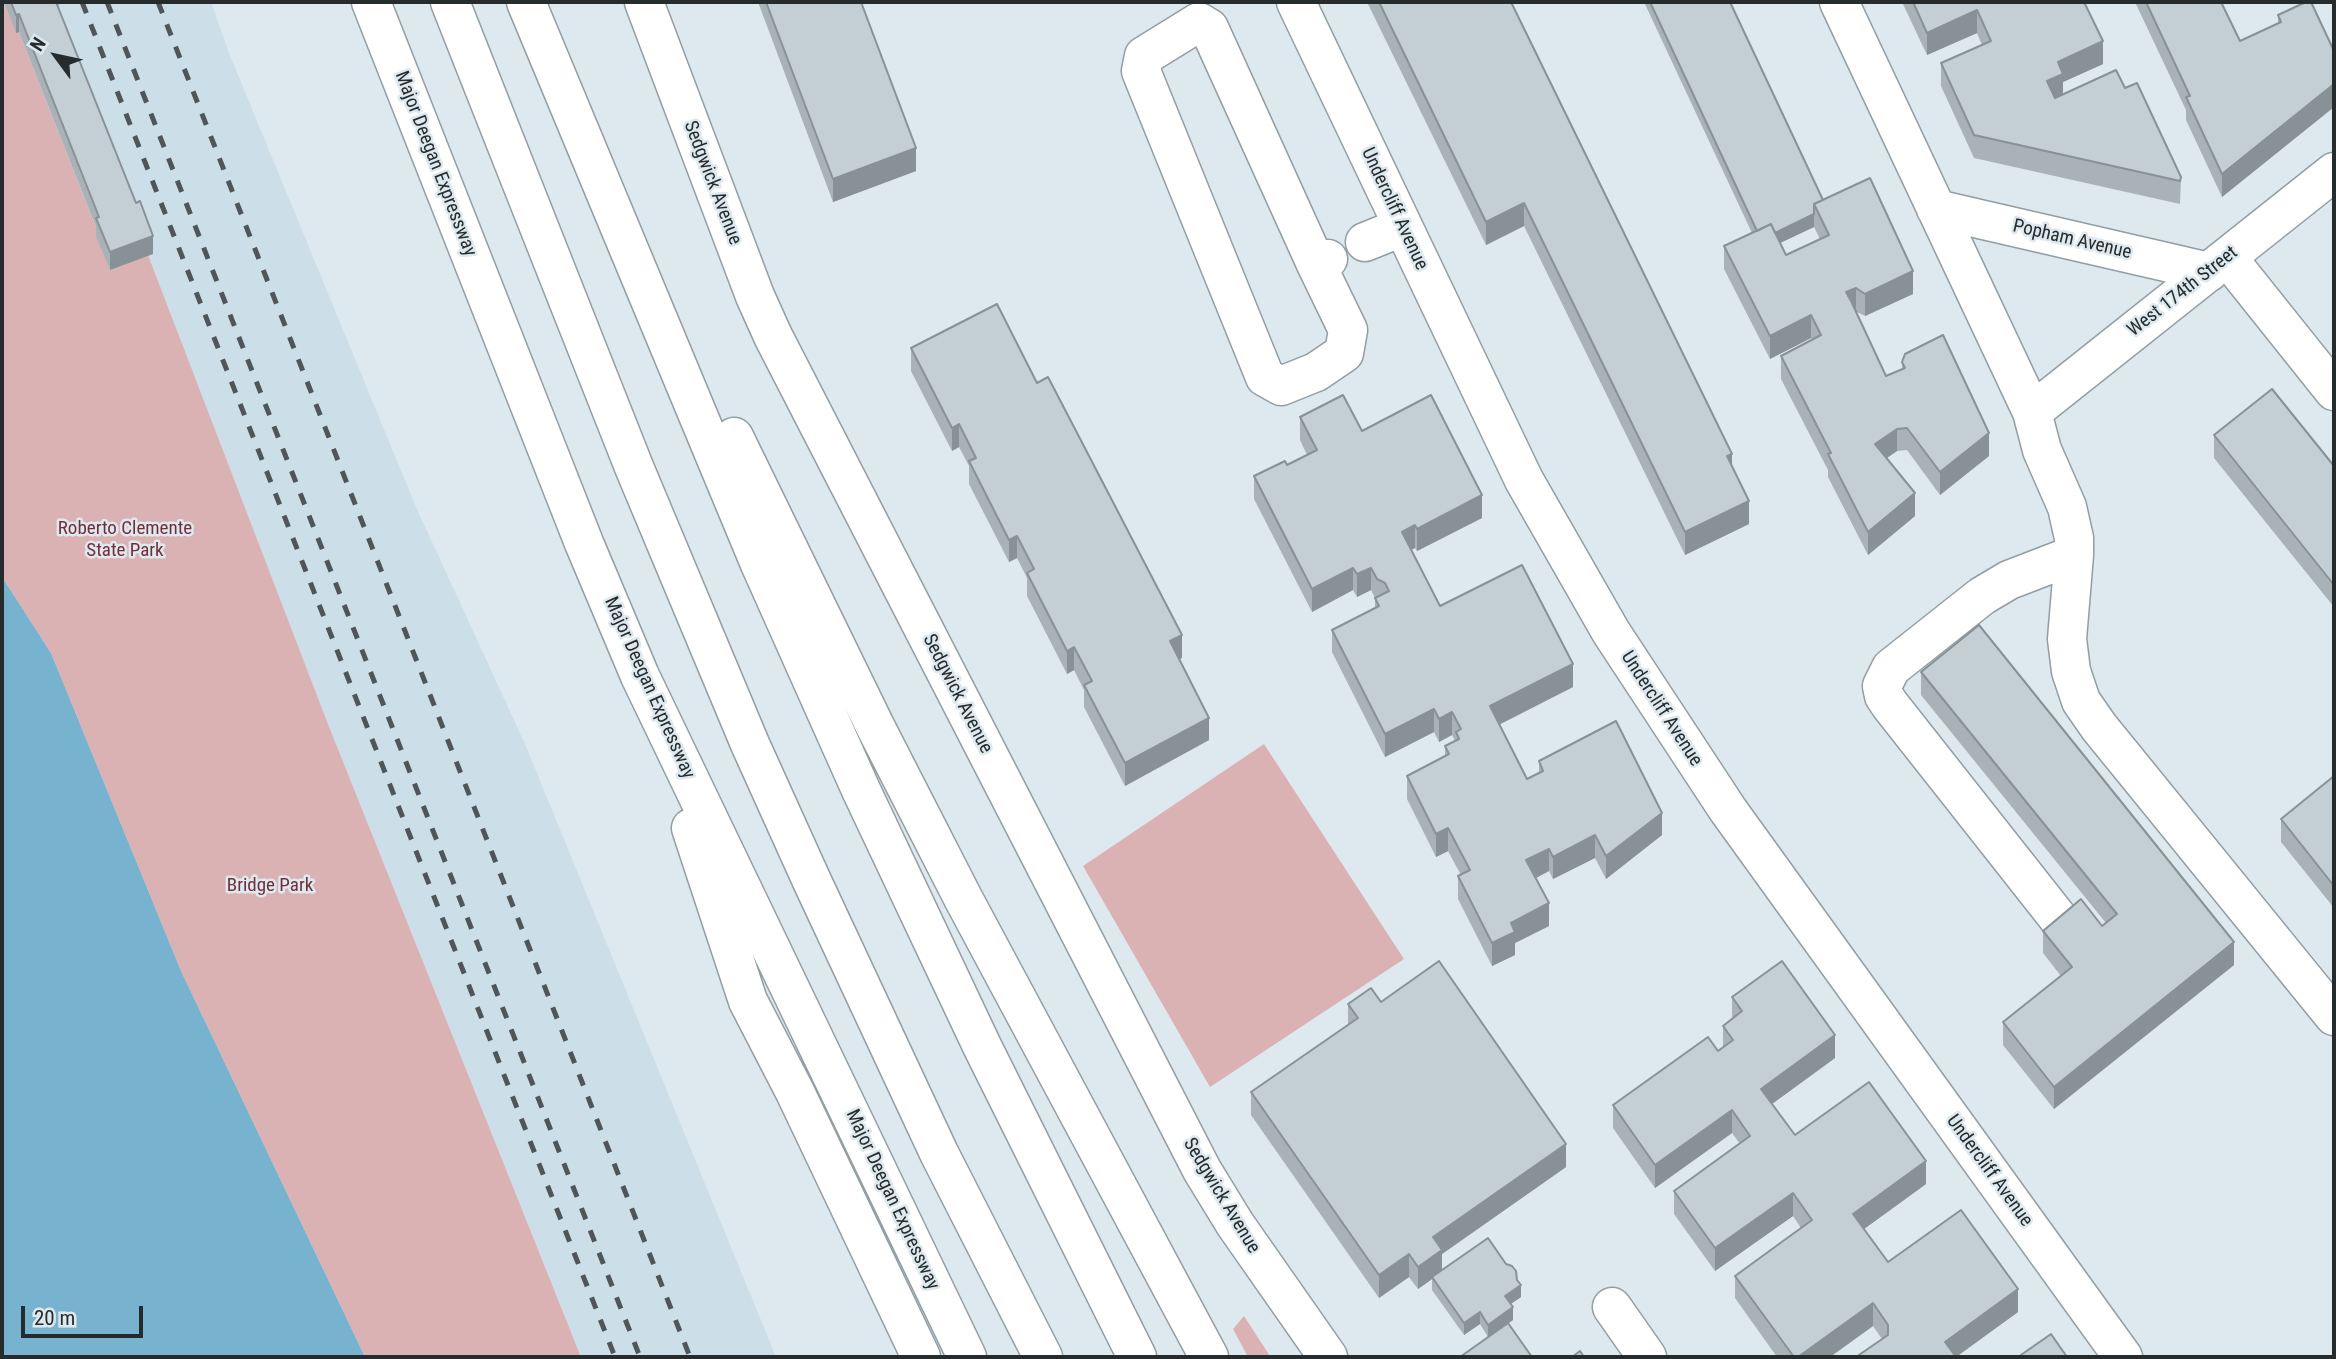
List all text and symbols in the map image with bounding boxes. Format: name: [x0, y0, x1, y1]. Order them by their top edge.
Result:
north arrow: [21, 21, 91, 91]
text: N: [25, 33, 51, 55]
street label: Major Deegan Expressway: [389, 68, 481, 260]
street label: Sedgwick Avenue: [678, 118, 746, 248]
street label: Undercliff Avenue: [1356, 144, 1432, 274]
street label: Popham Avenue: [2011, 215, 2133, 265]
street label: West 174th Street: [2123, 242, 2243, 342]
park label: Roberto Clemente State Park: [58, 518, 192, 562]
street label: Major Deegan Expressway: [599, 594, 699, 782]
street label: Sedgwick Avenue: [917, 631, 997, 757]
street label: Undercliff Avenue: [1615, 647, 1707, 771]
park label: Bridge Park: [227, 875, 313, 897]
street label: Major Deegan Expressway: [840, 1106, 944, 1294]
street label: Undercliff Avenue: [1941, 1111, 2037, 1231]
street label: Sedgwick Avenue: [1178, 1134, 1264, 1258]
scale bar: [24, 1292, 147, 1336]
text: 20 m: [34, 1306, 75, 1330]

